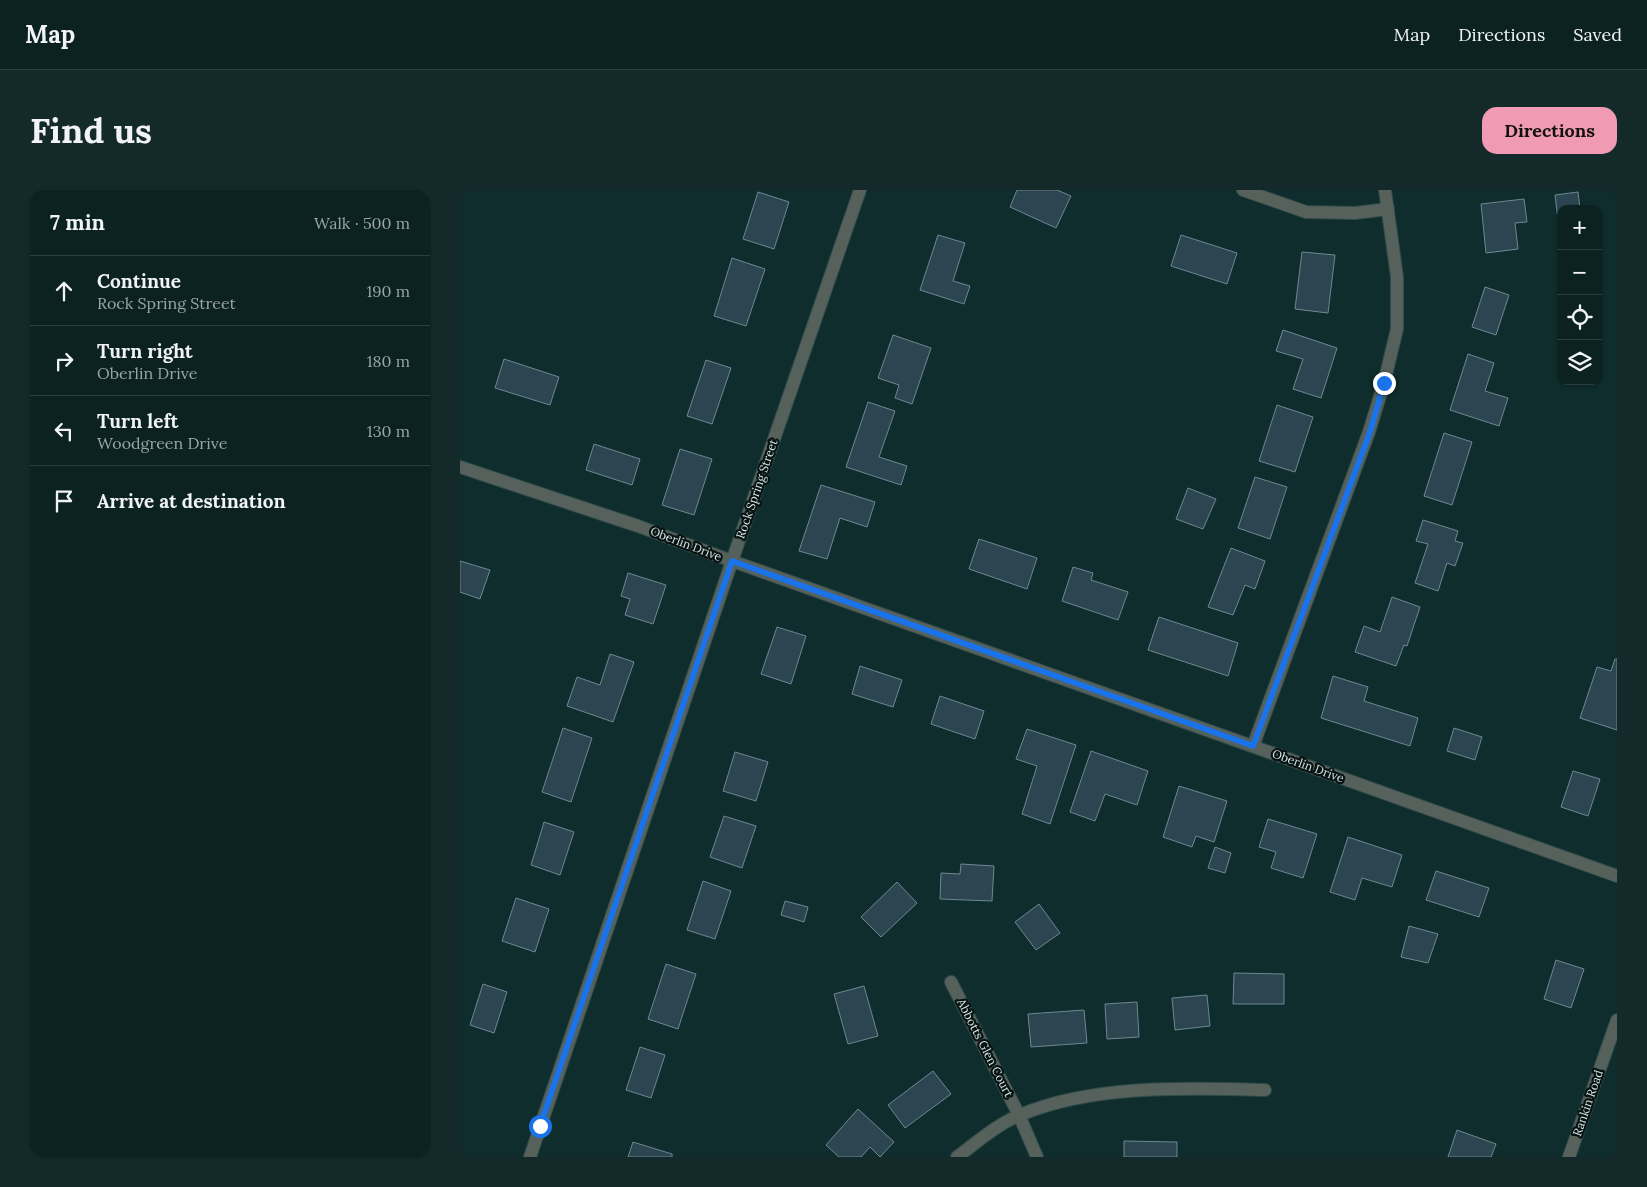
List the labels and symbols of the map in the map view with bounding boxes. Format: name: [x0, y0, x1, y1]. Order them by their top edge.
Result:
route end: [1373, 372, 1396, 395]
street label: Rock Spring Street: [733, 437, 781, 540]
street label: Oberlin Drive: [648, 523, 724, 564]
street label: Oberlin Drive: [1270, 746, 1347, 786]
street label: Abbotts Glen Court: [954, 995, 1017, 1100]
street label: Rankin Road: [1569, 1068, 1606, 1138]
route start: [529, 1115, 552, 1138]

